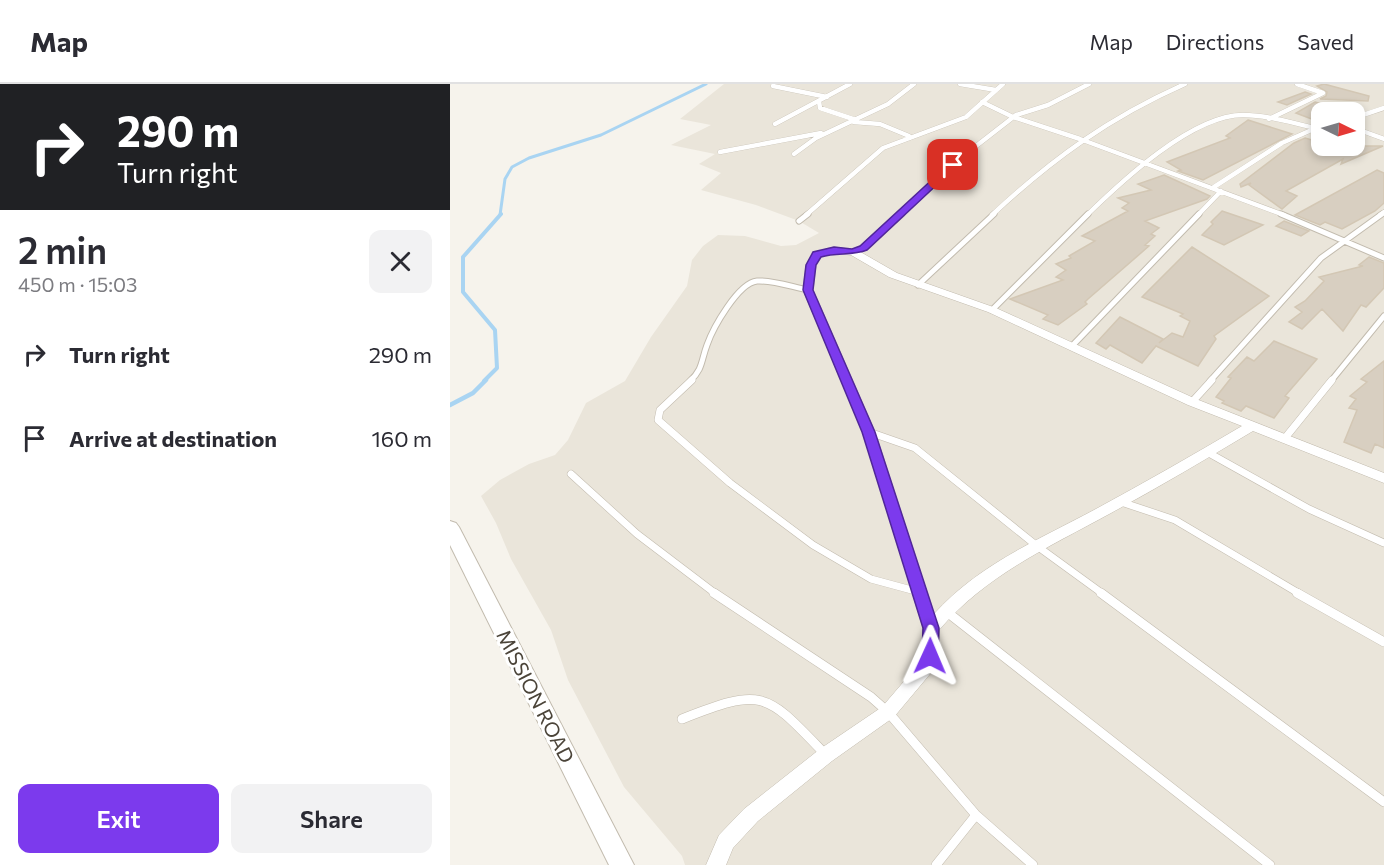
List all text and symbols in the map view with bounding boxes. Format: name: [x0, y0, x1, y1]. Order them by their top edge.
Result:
text: Map: [30, 24, 88, 58]
text: Map: [1090, 29, 1133, 54]
text: Directions: [1166, 29, 1264, 54]
text: Saved: [1297, 29, 1354, 54]
north arrow: [1311, 102, 1365, 156]
map controls: [1311, 102, 1365, 156]
text: 290 m: [117, 104, 239, 156]
icon: right: [18, 108, 96, 186]
pin: [927, 139, 978, 190]
icon: arrive: [936, 148, 969, 181]
text: Turn right: [117, 156, 237, 189]
text: 2 min: [18, 227, 107, 271]
button: close: [369, 230, 432, 293]
text: 450 m · 15:03: [18, 272, 137, 296]
icon: right: [18, 338, 51, 371]
text: Turn right: [69, 341, 170, 368]
text: 290 m: [369, 341, 432, 368]
icon: arrive: [18, 422, 51, 455]
text: Arrive at destination: [69, 425, 277, 452]
text: 160 m: [371, 425, 432, 452]
position arrow: [898, 624, 962, 688]
street label: MISSION ROAD: [492, 625, 580, 767]
button: Exit: [18, 784, 219, 853]
button: Share: [231, 784, 432, 853]

